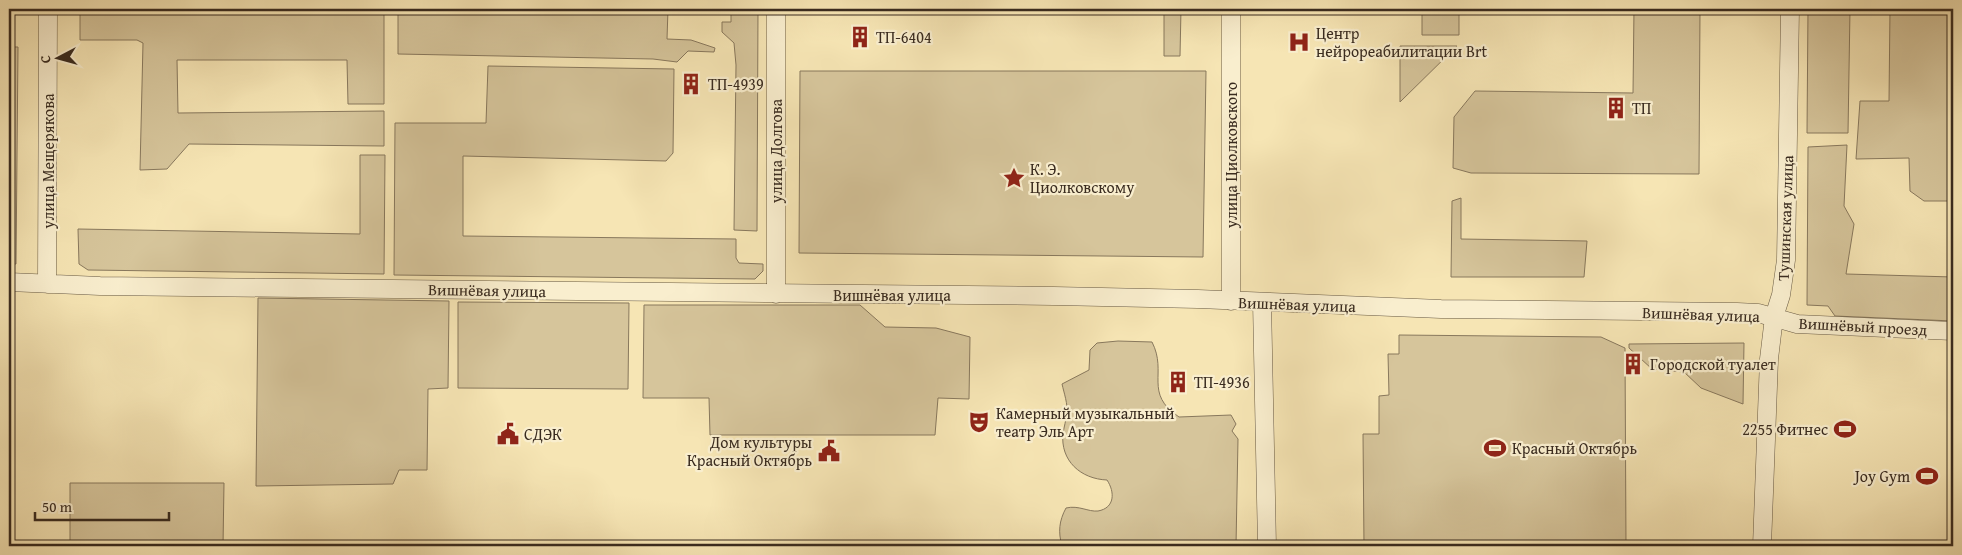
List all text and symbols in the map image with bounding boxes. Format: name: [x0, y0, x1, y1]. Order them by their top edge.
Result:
place label: Центр нейрореабилитации Brt: [1316, 21, 1488, 63]
building icon: ТП-6404: [847, 24, 873, 50]
place label: ТП-6404: [876, 25, 932, 49]
hospital icon: Центр нейрореабилитации Brt: [1286, 29, 1312, 55]
north arrow: [32, 32, 82, 82]
text: С: [35, 54, 55, 64]
building icon: ТП-4939: [678, 71, 704, 97]
place label: ТП-4939: [708, 72, 764, 96]
street label: улица Циолковского: [1219, 82, 1243, 229]
street label: улица Мещерякова: [36, 93, 60, 230]
building icon: ТП: [1603, 95, 1629, 121]
place label: ТП: [1632, 96, 1651, 120]
street label: улица Долгова: [764, 98, 788, 204]
street label: Тушинская улица: [1771, 154, 1799, 281]
place label: К. Э. Циолковскому: [1030, 157, 1134, 199]
place icon: К. Э. Циолковскому: [1001, 165, 1027, 191]
street label: Вишнёвая улица: [428, 277, 546, 303]
street label: Вишнёвая улица: [833, 283, 951, 307]
street label: Вишнёвая улица: [1238, 290, 1357, 318]
street label: Вишнёвая улица: [1642, 300, 1761, 328]
street label: Вишнёвый проезд: [1798, 311, 1928, 341]
building icon: Городской туалет: [1620, 351, 1646, 377]
place label: Городской туалет: [1650, 352, 1776, 376]
building icon: ТП-4936: [1165, 369, 1191, 395]
place label: ТП-4936: [1194, 370, 1250, 394]
place label: Камерный музыкальный театр Эль Арт: [996, 401, 1175, 443]
theatre icon: Камерный музыкальный театр Эль Арт: [966, 409, 992, 435]
sports icon: 2255 Фитнес: [1832, 416, 1858, 442]
place label: 2255 Фитнес: [1742, 417, 1828, 441]
public building icon: СДЭК: [495, 421, 521, 447]
place label: СДЭК: [524, 422, 562, 446]
place label: Дом культуры Красный Октябрь: [687, 430, 812, 472]
sports icon: Красный Октябрь: [1482, 435, 1508, 461]
place label: Красный Октябрь: [1512, 436, 1637, 460]
public building icon: Дом культуры Красный Октябрь: [816, 438, 842, 464]
sports icon: Joy Gym: [1914, 463, 1940, 489]
place label: Joy Gym: [1853, 464, 1910, 488]
scale bar: [35, 490, 169, 522]
text: 50 m: [42, 496, 73, 517]

